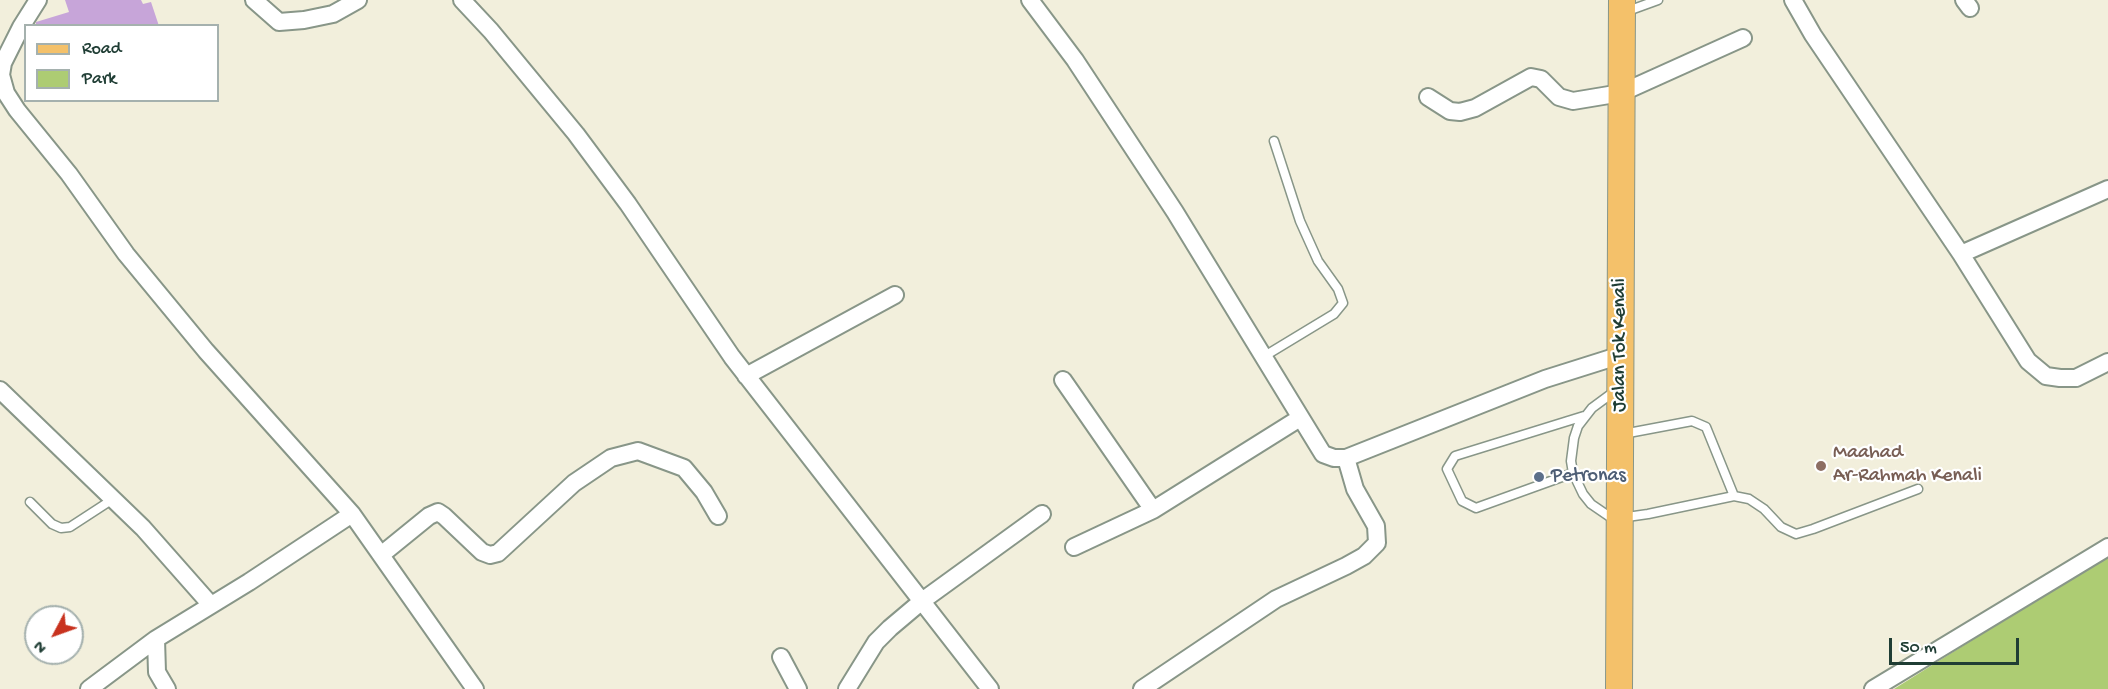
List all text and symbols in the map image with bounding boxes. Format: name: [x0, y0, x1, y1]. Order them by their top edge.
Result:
legend: [24, 24, 219, 102]
text: Road: [82, 39, 121, 60]
text: Park: [82, 69, 116, 90]
street label: Jalan Tok Kenali: [1609, 278, 1633, 412]
place label: Maahad Ar-Rahmah Kenali: [1833, 442, 1982, 489]
marker: Maahad Ar-Rahmah Kenali: [1814, 459, 1828, 473]
place label: Petronas: [1551, 465, 1626, 489]
marker: Petronas: [1532, 470, 1546, 484]
north arrow: [24, 605, 84, 665]
scale bar: [1892, 626, 2022, 664]
text: N: [31, 636, 52, 656]
text: 50 m: [1900, 638, 1937, 659]

